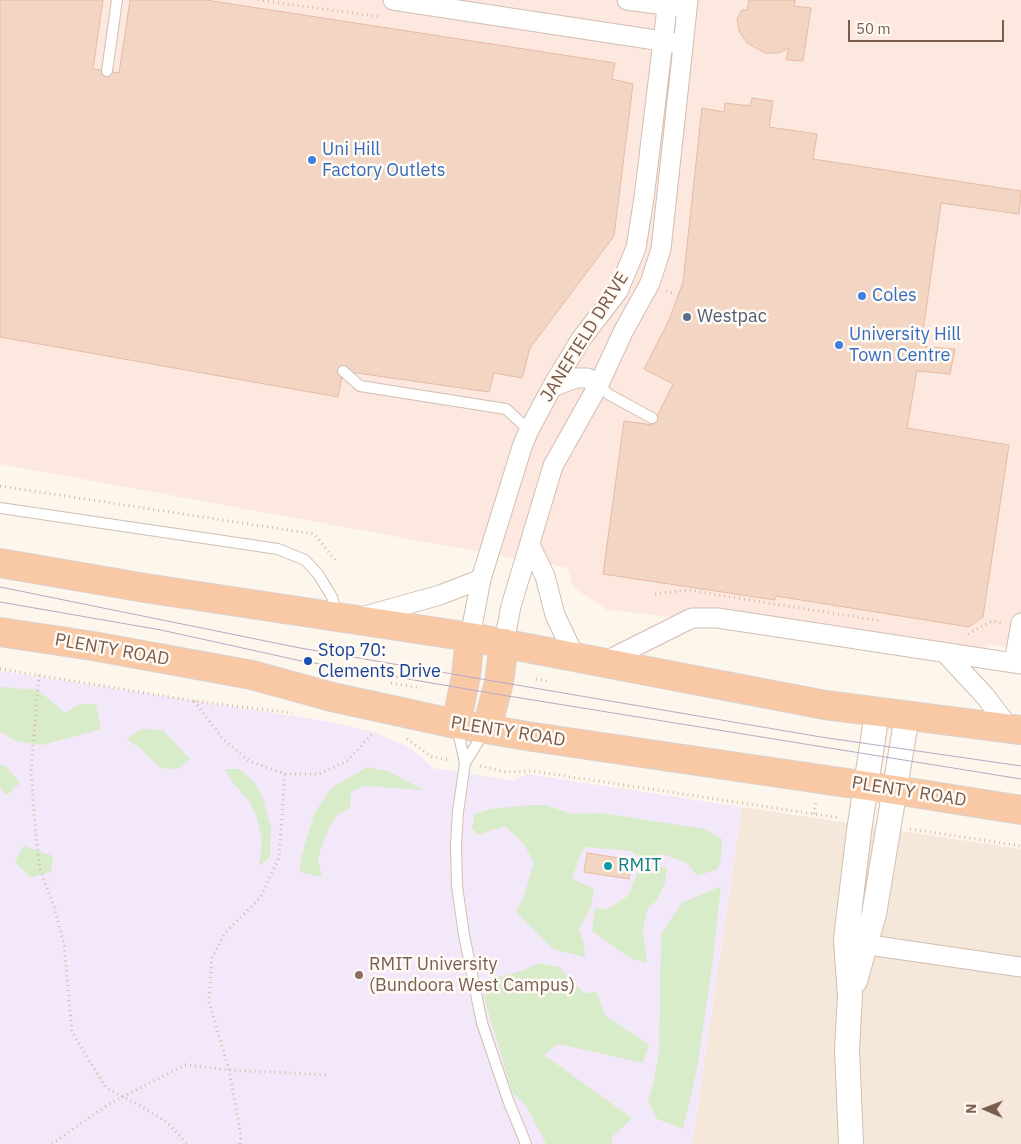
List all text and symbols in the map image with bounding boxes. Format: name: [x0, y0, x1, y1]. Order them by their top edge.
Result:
scale bar: [851, 10, 1007, 42]
text: 50 m: [856, 19, 891, 38]
place label: Uni Hill Factory Outlets: [322, 139, 445, 182]
marker: Uni Hill Factory Outlets: [306, 154, 318, 166]
street label: JANEFIELD DRIVE: [536, 268, 634, 406]
place label: Coles: [872, 285, 917, 307]
marker: Coles: [856, 290, 868, 302]
place label: Westpac: [697, 306, 767, 328]
marker: Westpac: [681, 311, 693, 323]
place label: University Hill Town Centre: [849, 324, 961, 366]
marker: University Hill Town Centre: [833, 339, 845, 351]
street label: PLENTY ROAD: [53, 629, 171, 671]
place label: Stop 70: Clements Drive: [318, 640, 441, 682]
marker: Stop 70: Clements Drive: [302, 655, 314, 667]
street label: PLENTY ROAD: [449, 712, 567, 752]
street label: PLENTY ROAD: [850, 772, 968, 812]
place label: RMIT: [618, 855, 662, 877]
marker: RMIT: [602, 860, 614, 872]
place label: RMIT University (Bundoora West Campus): [369, 954, 575, 996]
marker: RMIT University (Bundoora West Campus): [353, 969, 365, 981]
north arrow: [961, 1084, 1011, 1134]
text: N: [962, 1104, 980, 1114]

